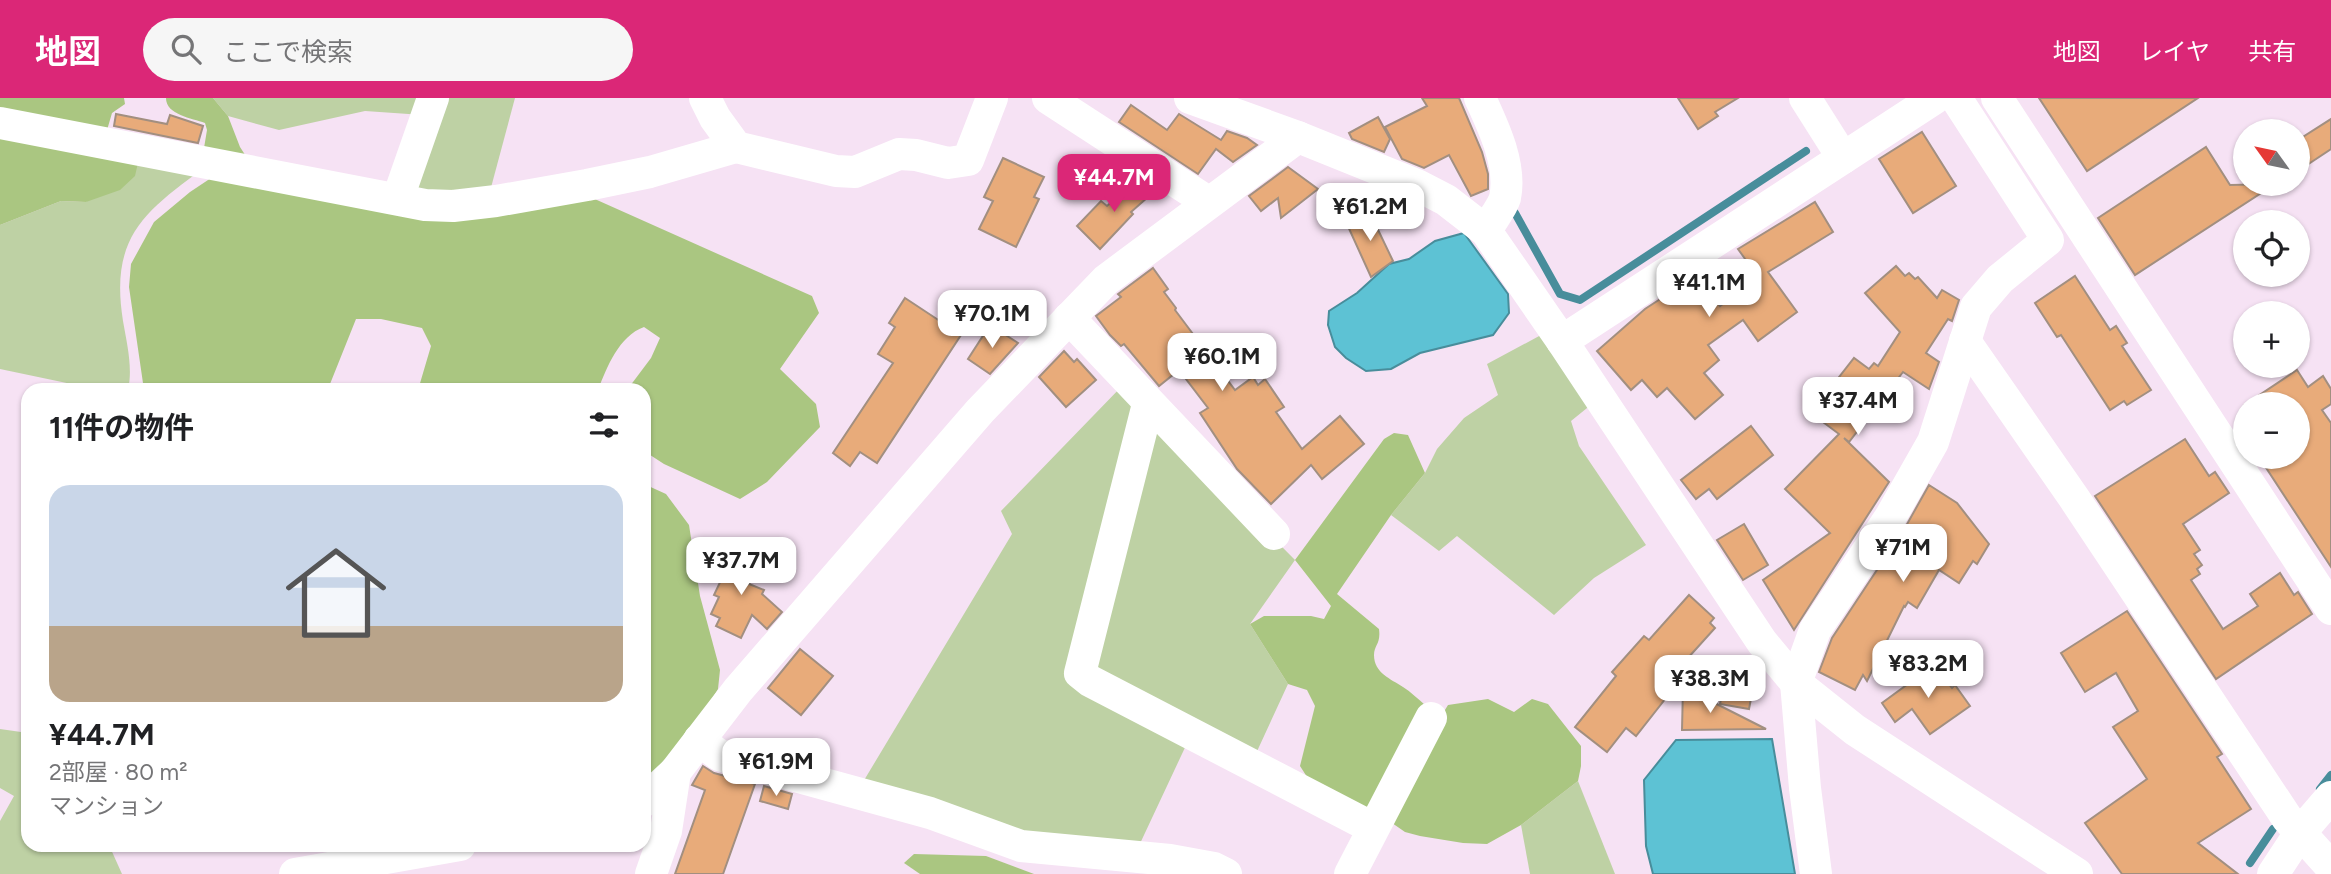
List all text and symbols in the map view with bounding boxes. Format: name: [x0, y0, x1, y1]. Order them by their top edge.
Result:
search box: [143, 18, 633, 81]
icon: search: [167, 30, 205, 68]
text: 地図: [35, 32, 101, 71]
text: ここで検索: [223, 36, 353, 68]
text: 地図: [2053, 37, 2101, 66]
text: レイヤ: [2139, 37, 2210, 66]
text: 共有: [2248, 37, 2296, 66]
north arrow: [2233, 119, 2310, 196]
map controls: [2233, 119, 2310, 469]
pin: ¥44.7M: [1057, 155, 1171, 214]
text: ¥44.7M: [1073, 163, 1155, 191]
pin: ¥61.2M: [1313, 184, 1427, 243]
text: ¥61.2M: [1332, 192, 1408, 220]
button: locate: [2233, 210, 2310, 287]
pin: ¥41.1M: [1652, 260, 1766, 319]
text: ¥41.1M: [1672, 268, 1746, 296]
pin: ¥70.1M: [935, 290, 1049, 350]
text: ¥70.1M: [954, 299, 1030, 327]
button: +: [2233, 301, 2310, 378]
pin: ¥60.1M: [1165, 334, 1279, 393]
text: ¥60.1M: [1183, 342, 1261, 370]
pin: ¥37.4M: [1801, 378, 1915, 437]
text: ¥37.4M: [1818, 386, 1898, 414]
button: −: [2233, 392, 2310, 469]
icon: filters: [585, 406, 623, 444]
text: 11件の物件: [49, 409, 194, 446]
pin: ¥71M: [1862, 524, 1944, 584]
icon: home: [273, 530, 399, 656]
text: ¥71M: [1875, 533, 1931, 561]
pin: ¥37.7M: [684, 538, 798, 597]
text: ¥37.7M: [702, 546, 780, 574]
pin: ¥83.2M: [1871, 640, 1985, 700]
text: ¥83.2M: [1888, 649, 1968, 677]
pin: ¥38.3M: [1653, 656, 1767, 715]
text: ¥38.3M: [1671, 664, 1749, 692]
text: ¥44.7M: [49, 716, 155, 753]
pin: ¥61.9M: [719, 738, 833, 798]
text: ¥61.9M: [738, 747, 814, 775]
text: 2部屋 · 80 m²: [49, 758, 187, 786]
text: マンション: [49, 792, 164, 820]

